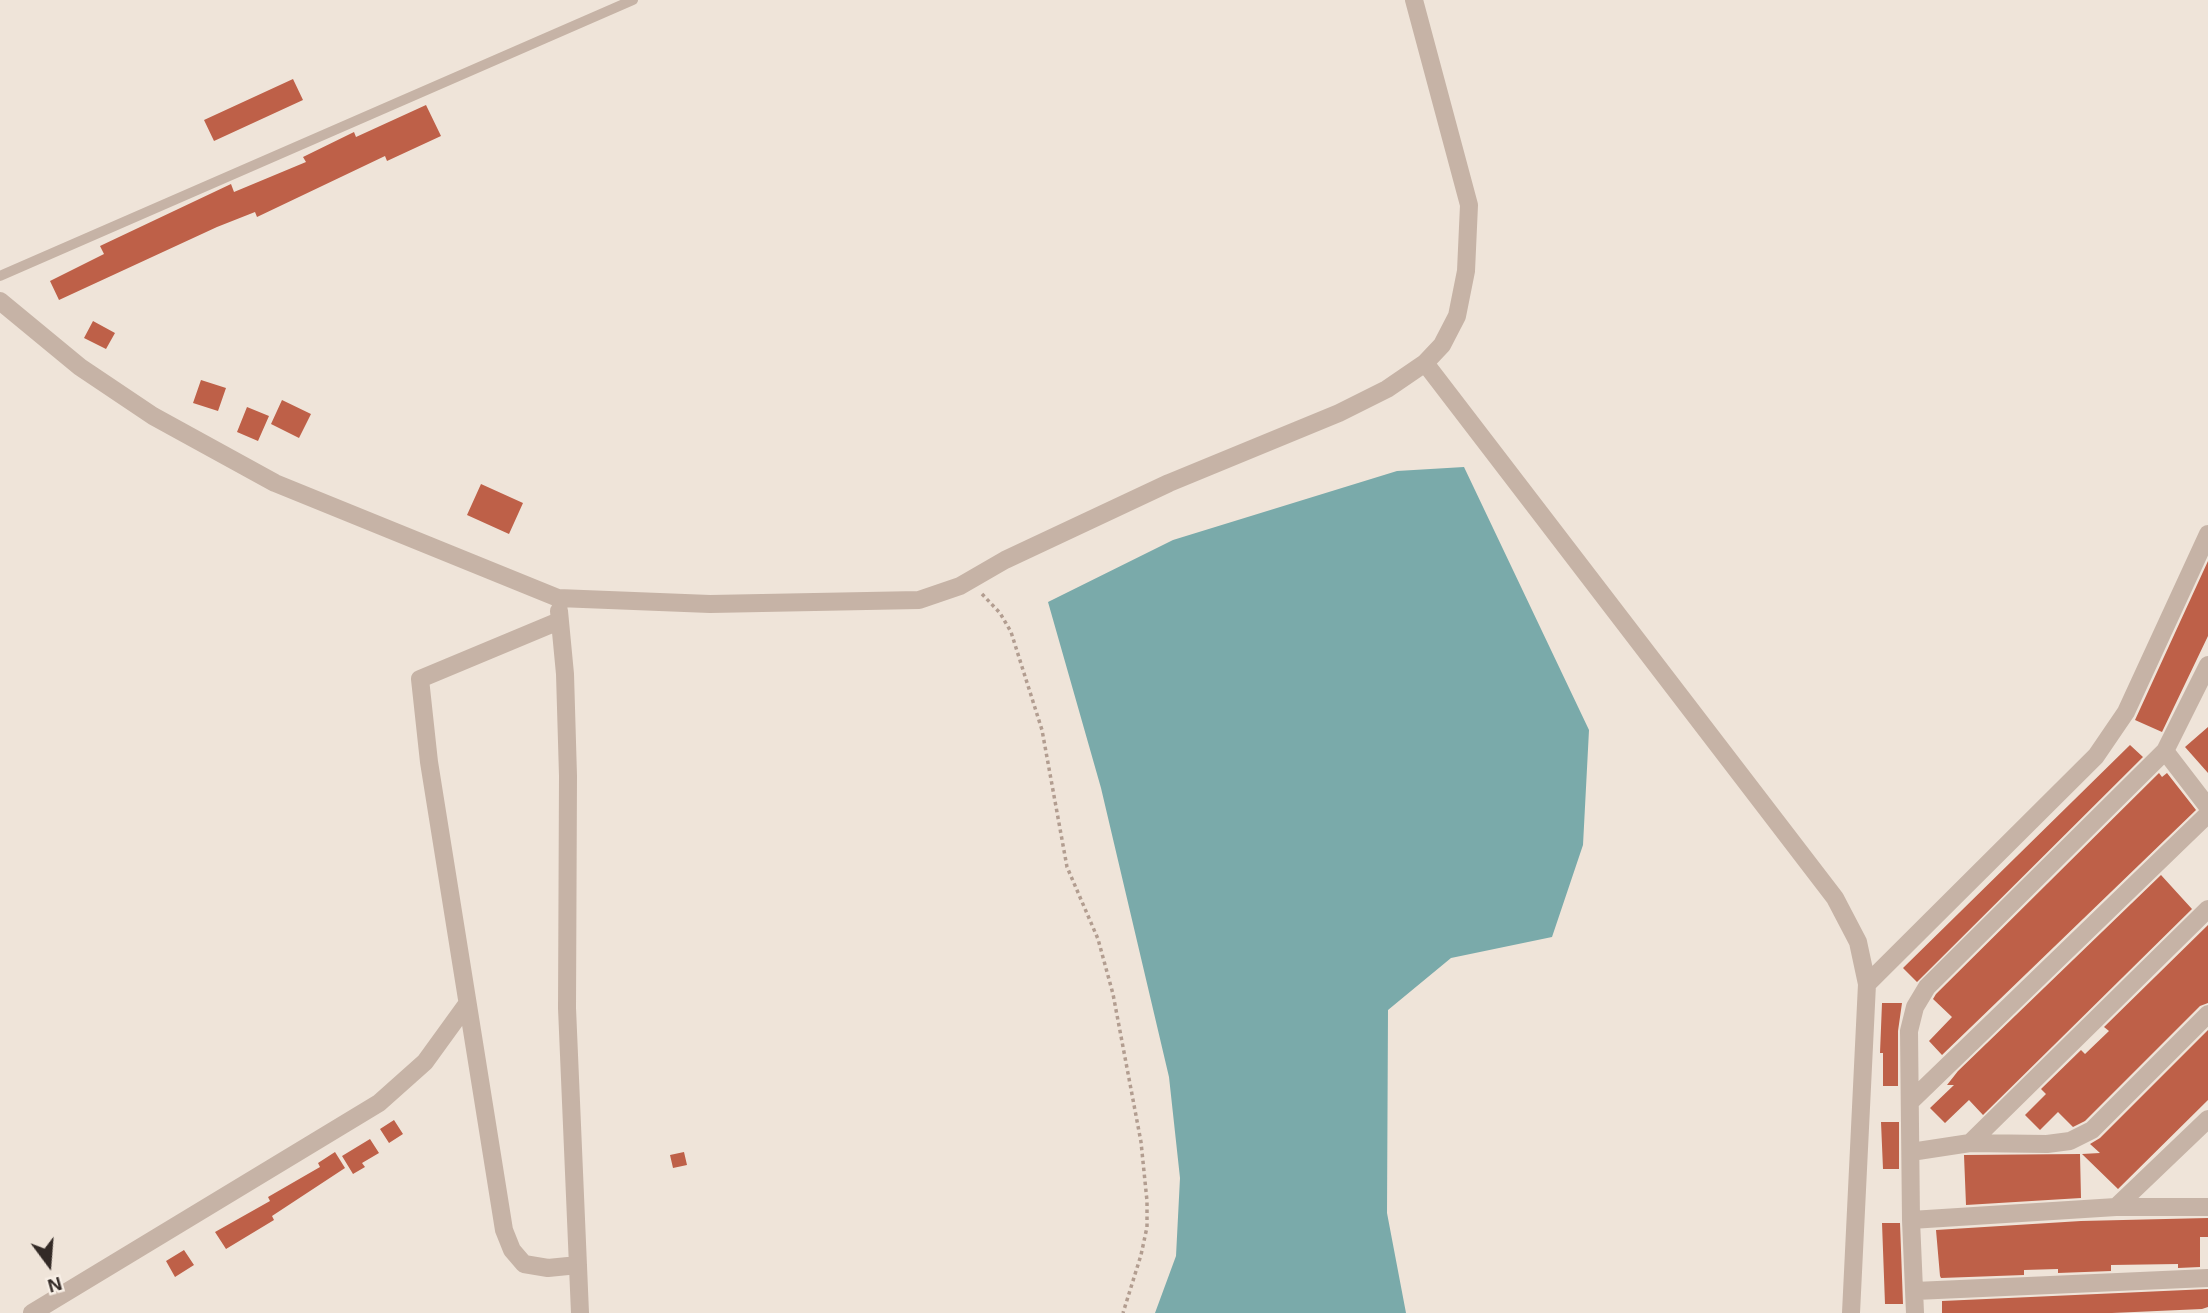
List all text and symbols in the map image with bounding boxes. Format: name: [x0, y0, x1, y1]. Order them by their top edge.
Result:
north arrow: [14, 1229, 84, 1299]
text: N: [45, 1273, 64, 1297]

